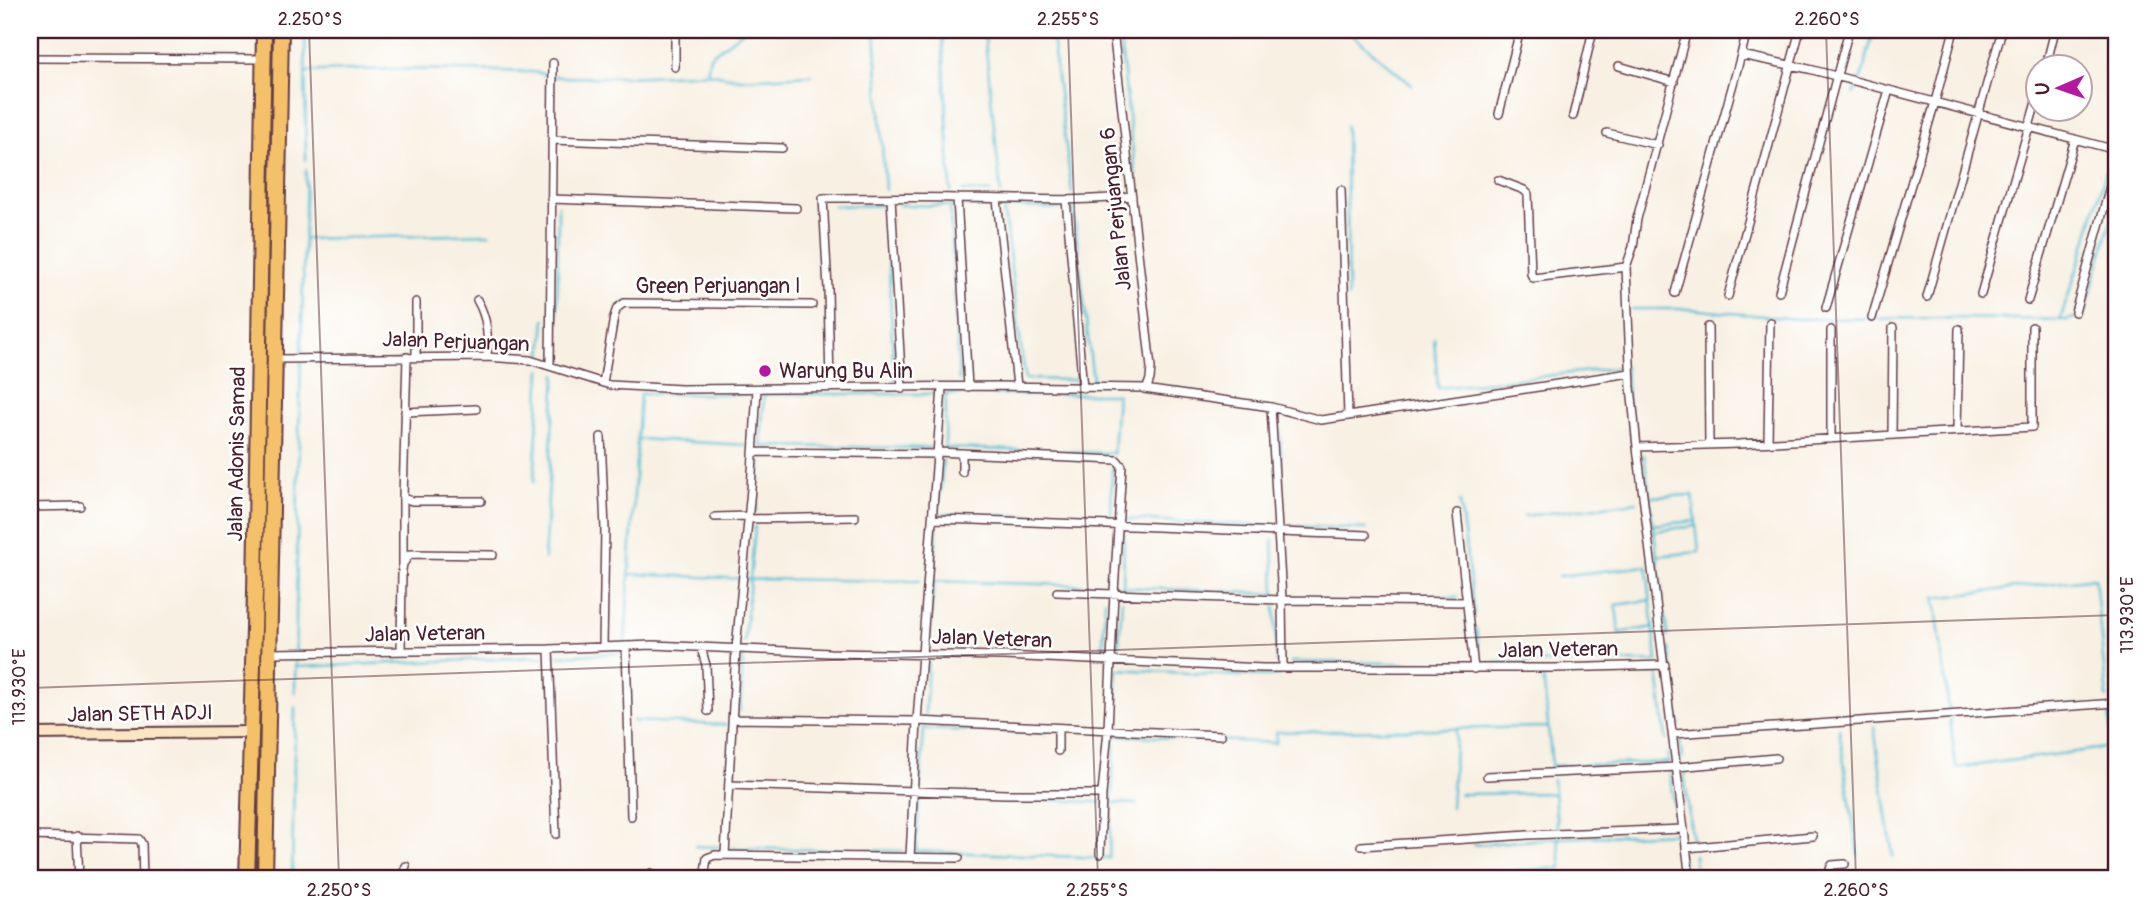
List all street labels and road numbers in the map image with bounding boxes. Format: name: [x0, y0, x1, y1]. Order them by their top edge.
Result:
street label: Jalan Perjuangan 6: [1094, 126, 1138, 292]
street label: Green Perjuangan I: [635, 273, 801, 300]
street label: Jalan Perjuangan: [382, 326, 530, 358]
street label: Jalan Adonis Samad: [222, 366, 252, 542]
street label: Jalan Veteran: [364, 619, 486, 649]
street label: Jalan Veteran: [931, 623, 1053, 655]
street label: Jalan Veteran: [1497, 635, 1619, 665]
street label: Jalan SETH ADJI: [67, 699, 213, 729]

